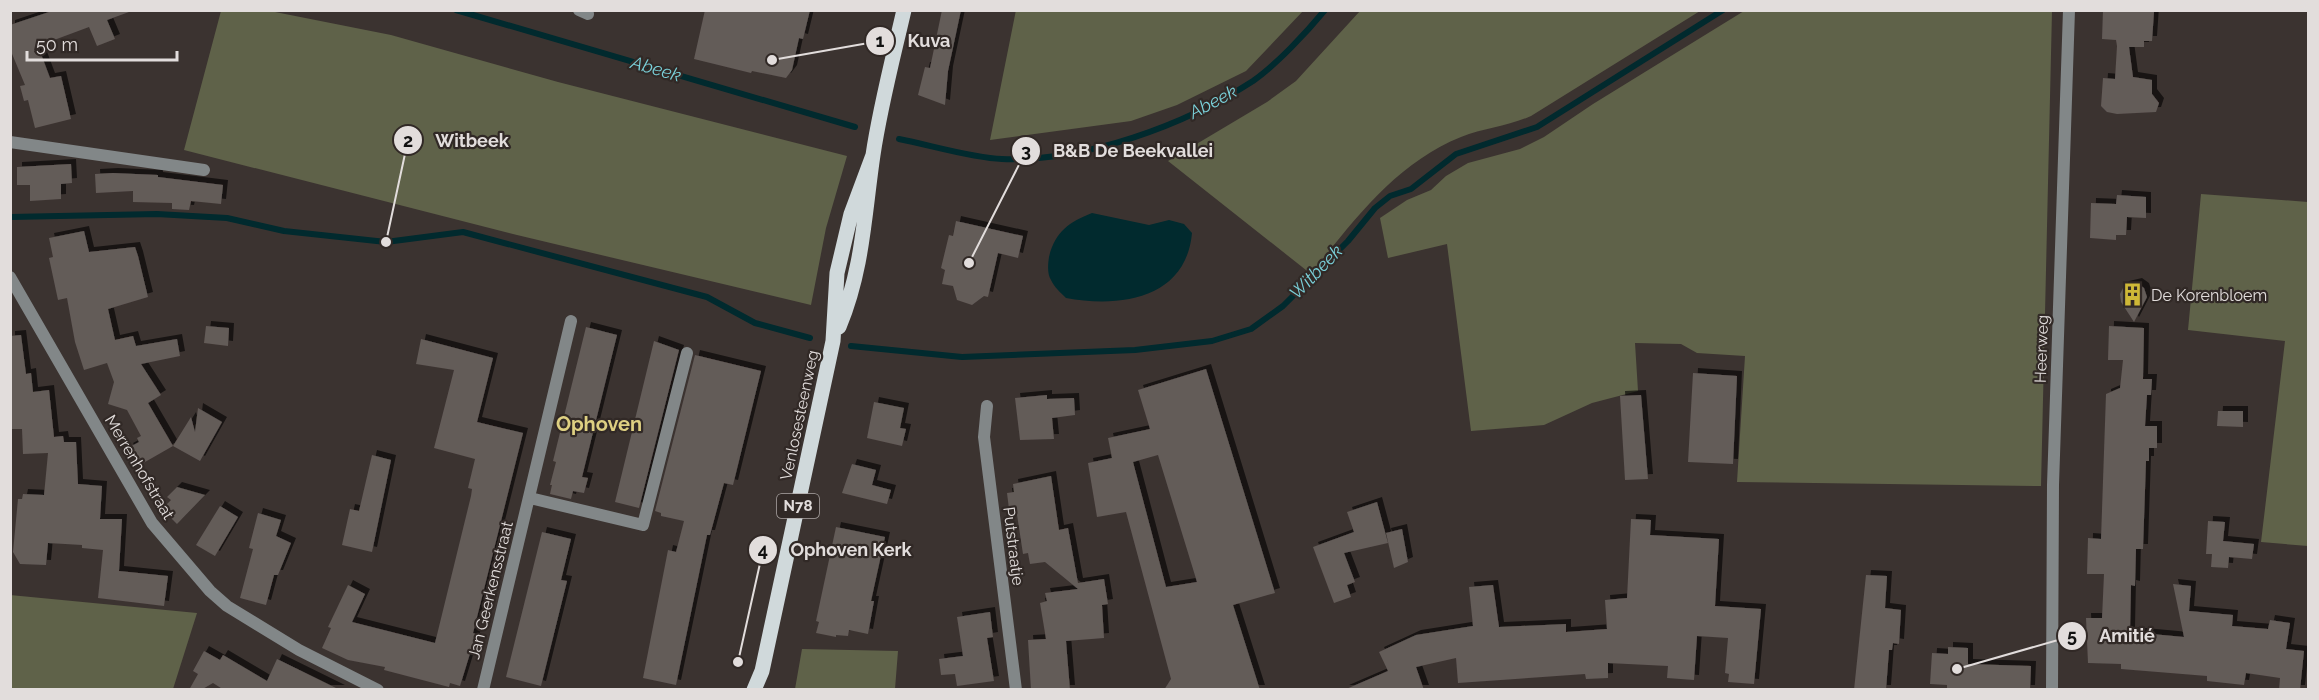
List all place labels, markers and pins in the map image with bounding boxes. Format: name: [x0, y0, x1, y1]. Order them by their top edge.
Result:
callout: Kuva: [865, 23, 962, 59]
callout: Witbeek: [393, 122, 520, 158]
callout: B&B De Beekvallei: [1011, 133, 1225, 169]
building icon: De Korenbloem: [2120, 282, 2146, 308]
place label: De Korenbloem: [2151, 286, 2267, 305]
callout: Ophoven Kerk: [748, 532, 923, 568]
callout: Amitié: [2057, 618, 2167, 654]

